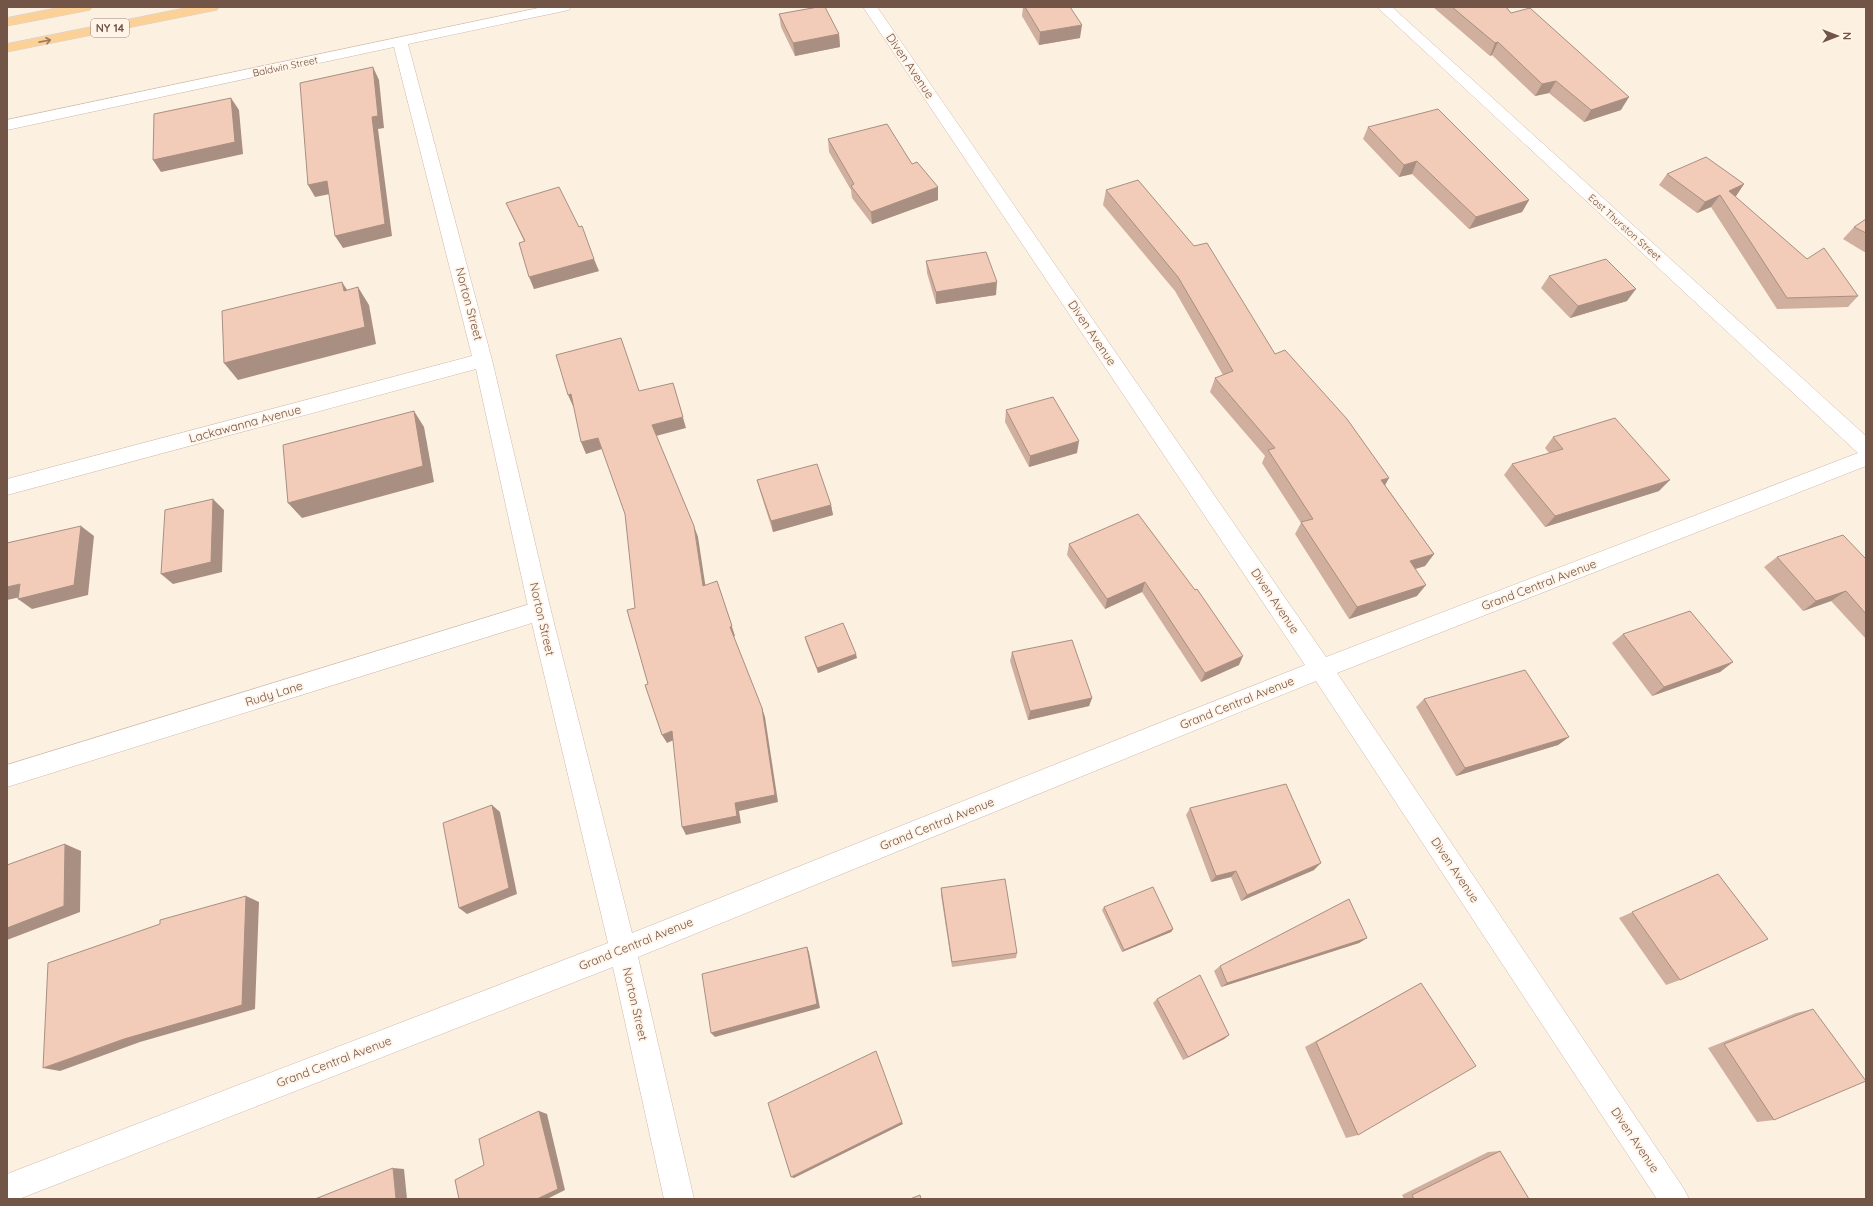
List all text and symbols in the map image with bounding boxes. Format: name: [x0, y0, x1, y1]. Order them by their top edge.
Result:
north arrow: [1817, 16, 1857, 56]
road number: NY 14: [91, 19, 129, 37]
street label: Diven Avenue: [883, 30, 938, 101]
text: N: [1840, 32, 1854, 40]
one-way arrow: [38, 36, 51, 44]
street label: Baldwin Street: [251, 53, 319, 80]
street label: East Thurston Street: [1585, 191, 1664, 264]
street label: Norton Street: [453, 266, 486, 342]
street label: Diven Avenue: [1065, 297, 1120, 368]
street label: Lackawanna Avenue: [187, 401, 303, 446]
street label: Grand Central Avenue: [1479, 556, 1599, 613]
street label: Diven Avenue: [1248, 565, 1303, 636]
street label: Norton Street: [527, 581, 558, 657]
street label: Grand Central Avenue: [1177, 673, 1296, 732]
street label: Rudy Lane: [243, 678, 305, 709]
street label: Grand Central Avenue: [877, 794, 996, 853]
street label: Diven Avenue: [1428, 834, 1483, 905]
street label: Grand Central Avenue: [576, 914, 695, 973]
street label: Norton Street: [620, 966, 651, 1042]
street label: Grand Central Avenue: [274, 1033, 394, 1090]
street label: Diven Avenue: [1608, 1104, 1663, 1175]

